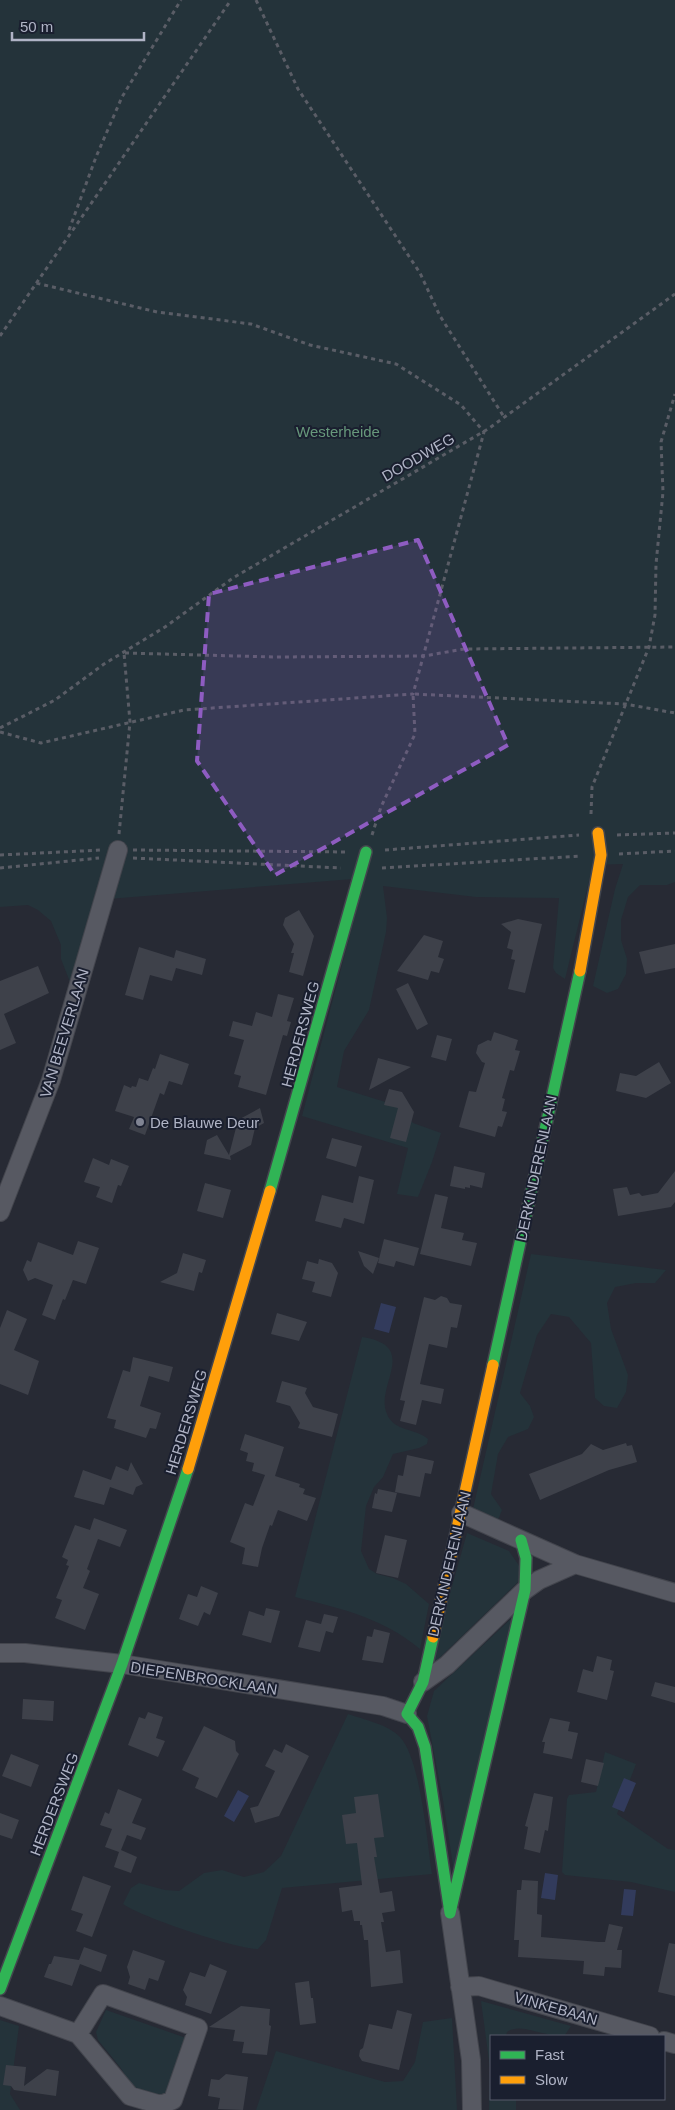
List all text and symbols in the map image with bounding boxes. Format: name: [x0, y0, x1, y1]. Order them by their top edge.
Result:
scale bar: [12, 10, 145, 42]
text: 50 m: [20, 18, 53, 35]
park label: Westerheide: [296, 423, 380, 440]
street label: DOODWEG: [379, 429, 457, 485]
street label: VAN BEEVERLAAN: [36, 966, 92, 1100]
street label: HERDERSWEG: [278, 979, 322, 1089]
street label: DERKINDERENLAAN: [512, 1094, 560, 1242]
place label: De Blauwe Deur: [150, 1114, 259, 1131]
marker: De Blauwe Deur: [134, 1116, 146, 1128]
street label: HERDERSWEG: [162, 1367, 210, 1477]
street label: DERKINDERENLAAN: [424, 1490, 474, 1638]
street label: DIEPENBROCKLAAN: [129, 1658, 279, 1698]
street label: HERDERSWEG: [26, 1750, 82, 1858]
street label: VINKEBAAN: [512, 1988, 600, 2028]
legend: [490, 2035, 665, 2100]
text: Fast: [535, 2046, 565, 2063]
text: Slow: [535, 2071, 568, 2088]

